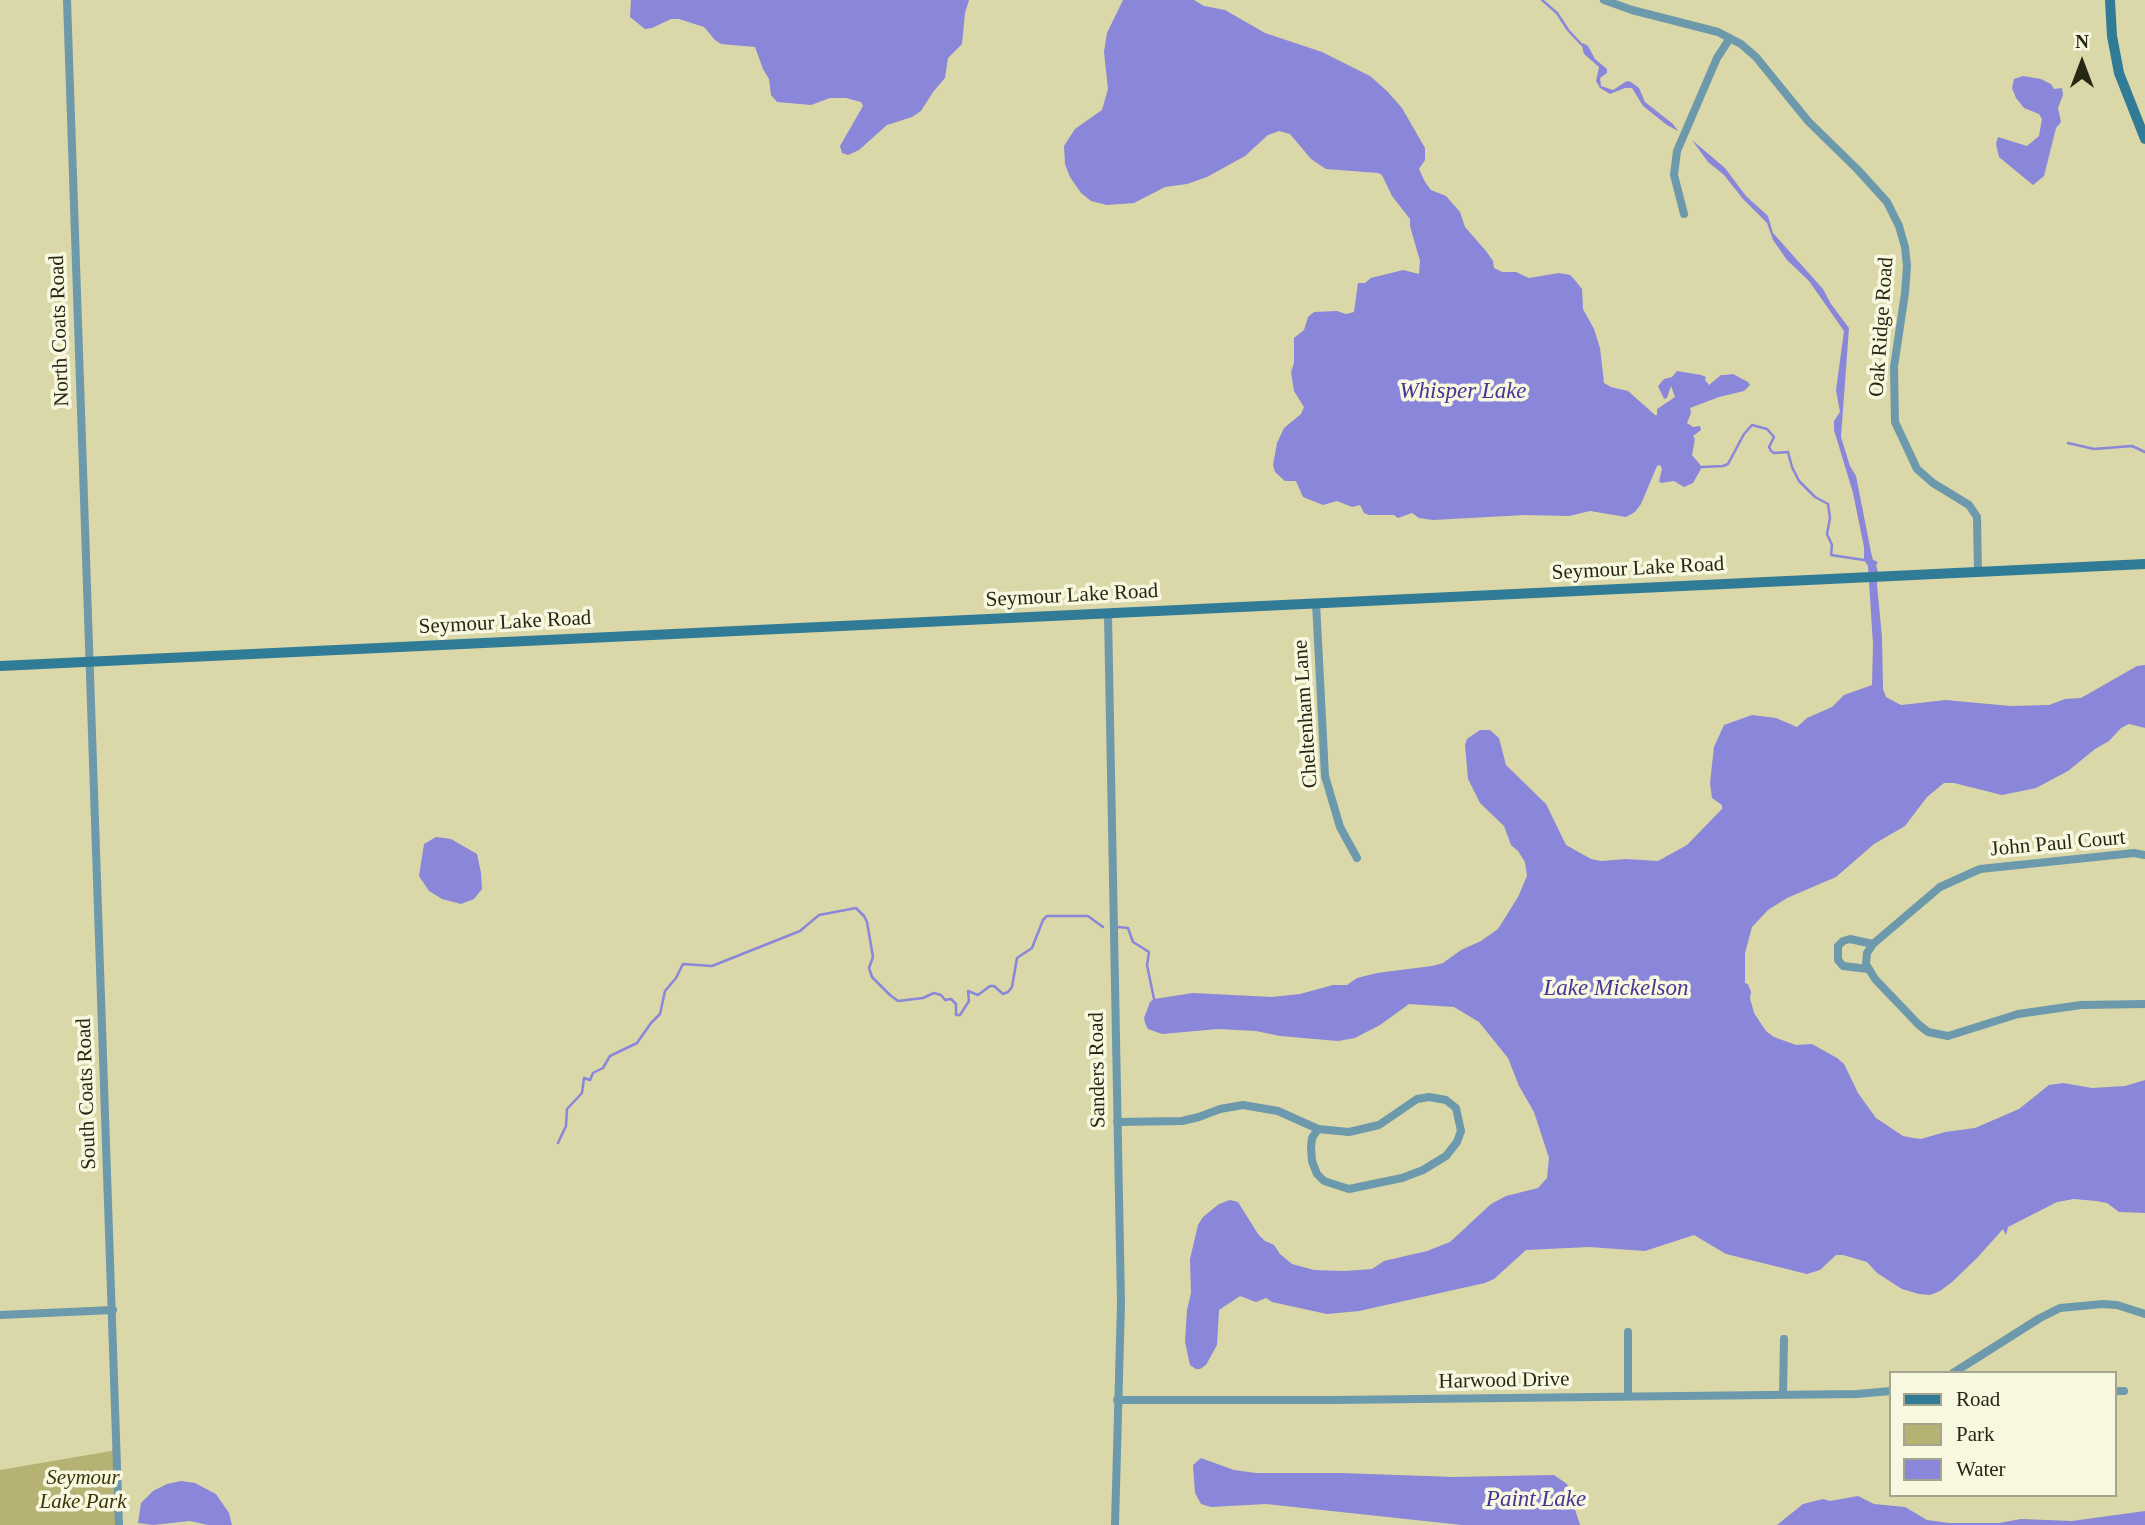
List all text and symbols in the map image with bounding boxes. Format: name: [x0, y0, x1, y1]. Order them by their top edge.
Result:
north arrow: [2047, 28, 2117, 98]
text: N: [2075, 31, 2089, 52]
street label: North Coats Road: [45, 255, 75, 407]
street label: Oak Ridge Road: [1865, 256, 1899, 398]
water label: Whisper Lake: [1399, 378, 1527, 406]
street label: Seymour Lake Road: [1551, 552, 1725, 586]
street label: Seymour Lake Road: [985, 579, 1159, 613]
street label: Seymour Lake Road: [418, 606, 592, 640]
street label: Cheltenham Lane: [1288, 639, 1324, 789]
street label: John Paul Court: [1989, 826, 2127, 862]
water label: Lake Mickelson: [1544, 975, 1688, 1003]
street label: Sanders Road: [1084, 1012, 1112, 1128]
street label: South Coats Road: [72, 1018, 102, 1170]
street label: Harwood Drive: [1438, 1367, 1570, 1395]
legend: [1890, 1371, 2117, 1497]
text: Road: [1956, 1387, 2000, 1411]
text: Park: [1956, 1422, 1995, 1446]
text: Water: [1956, 1457, 2006, 1481]
park label: Seymour Lake Park: [40, 1465, 126, 1515]
water label: Paint Lake: [1486, 1486, 1586, 1514]

